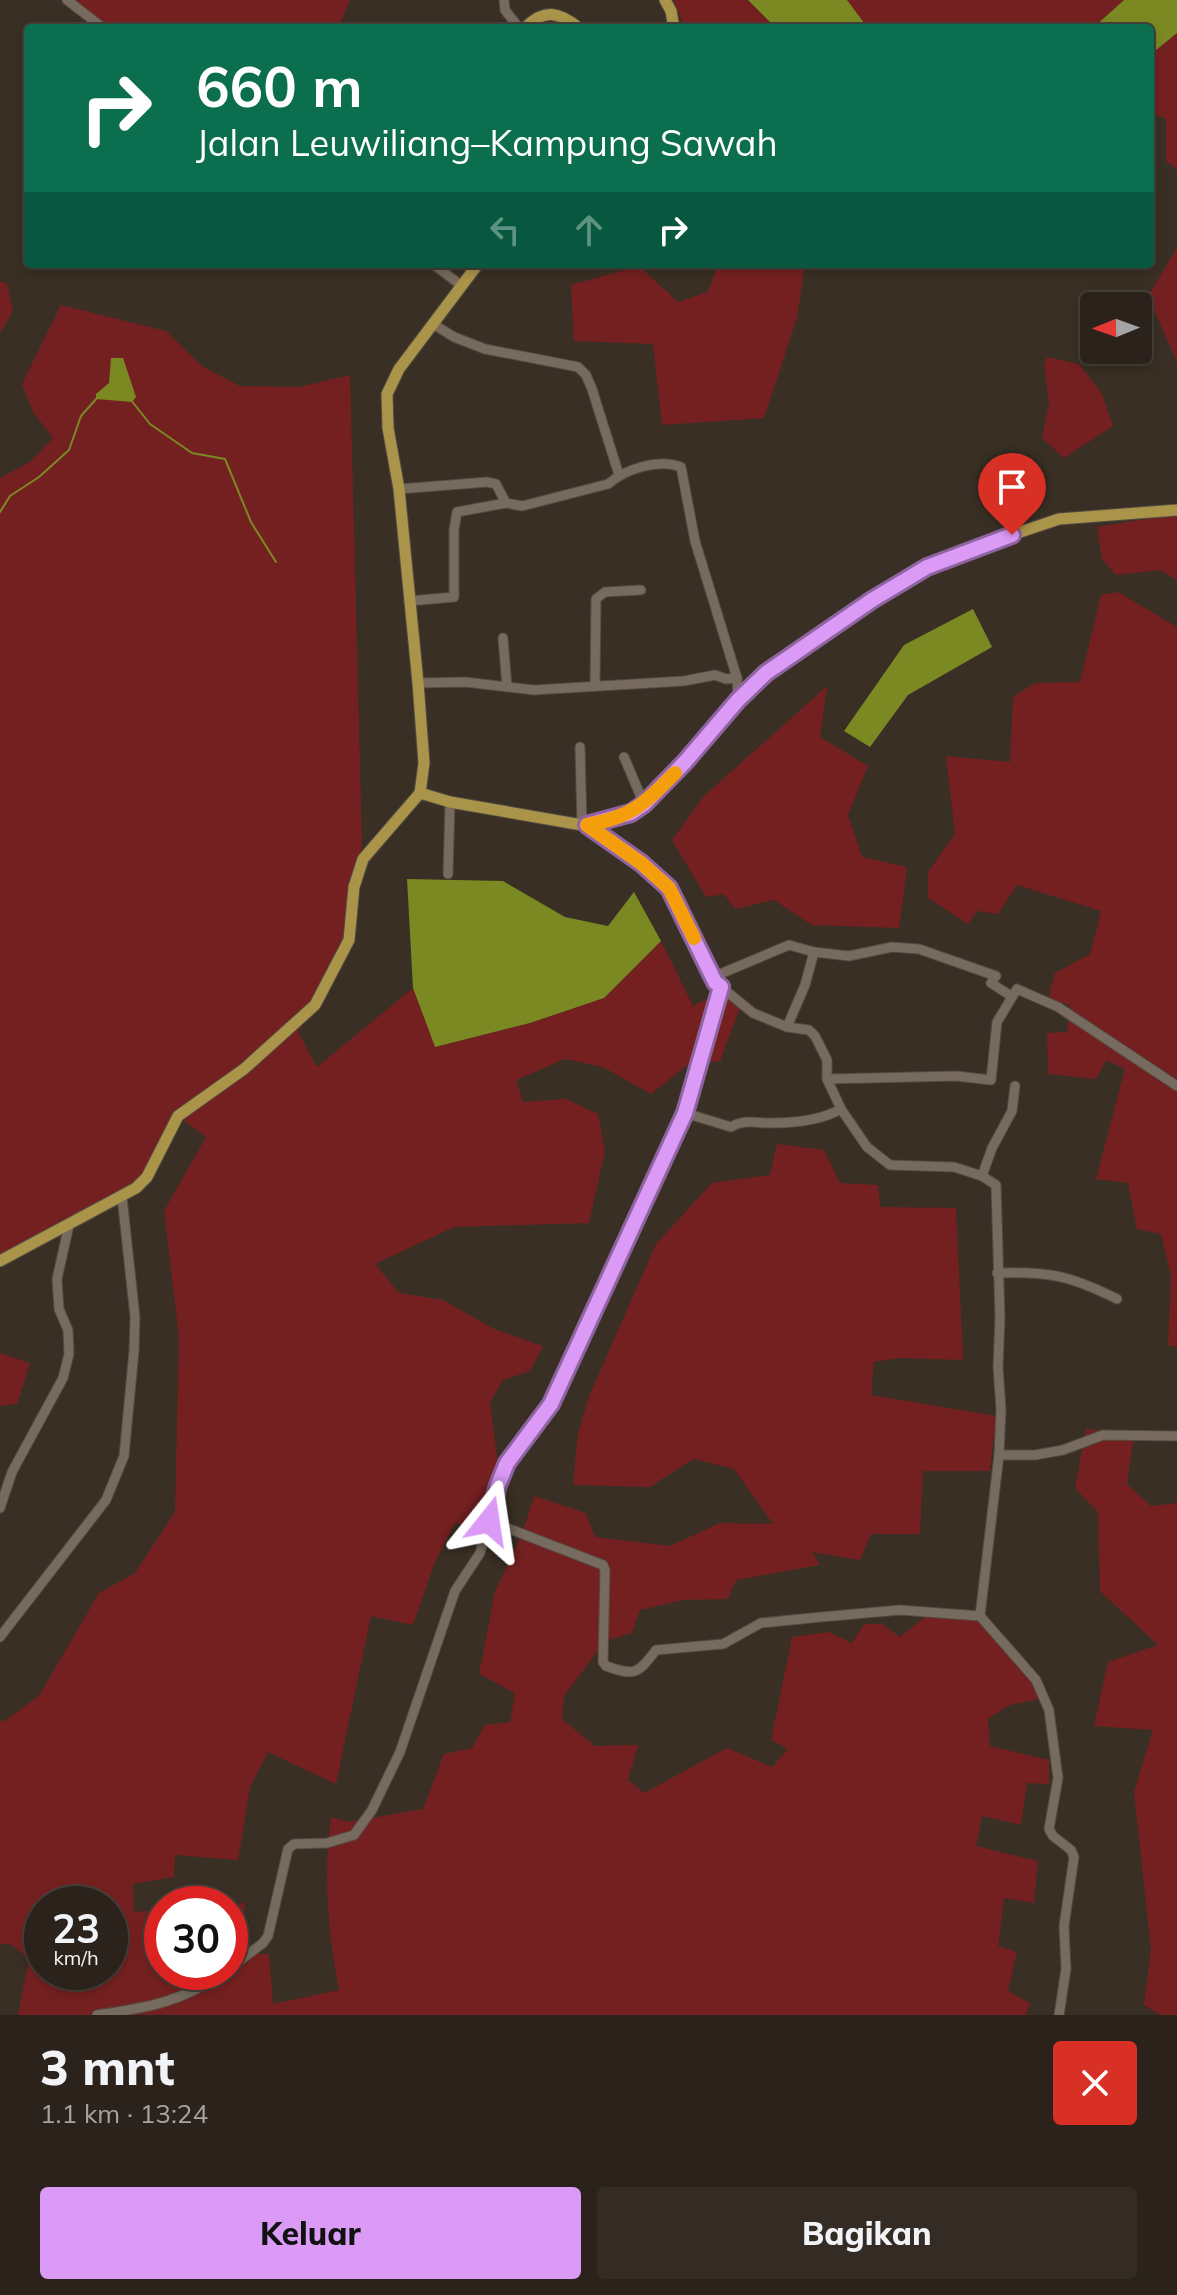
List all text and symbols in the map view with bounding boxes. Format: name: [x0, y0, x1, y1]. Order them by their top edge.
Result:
text: 660 m: [196, 51, 363, 121]
icon: right: [64, 56, 168, 160]
text: Jalan Leuwiliang–Kampung Sawah: [196, 120, 778, 165]
icon: left: [483, 208, 527, 252]
icon: ahead: [567, 208, 611, 252]
icon: right: [651, 208, 695, 252]
north arrow: [1080, 292, 1152, 364]
map controls: [1080, 292, 1152, 364]
pin: [978, 453, 1046, 535]
icon: arrive: [990, 465, 1034, 509]
position arrow: [447, 1479, 531, 1563]
speed limit sign: 30: [144, 1886, 248, 1990]
text: 23: [52, 1903, 100, 1953]
text: km/h: [53, 1945, 99, 1970]
text: 3 mnt: [40, 2037, 175, 2097]
button: close: [1053, 2041, 1137, 2125]
text: 1.1 km · 13:24: [40, 2097, 208, 2130]
button: Keluar: [40, 2187, 581, 2279]
button: Bagikan: [597, 2187, 1137, 2279]

